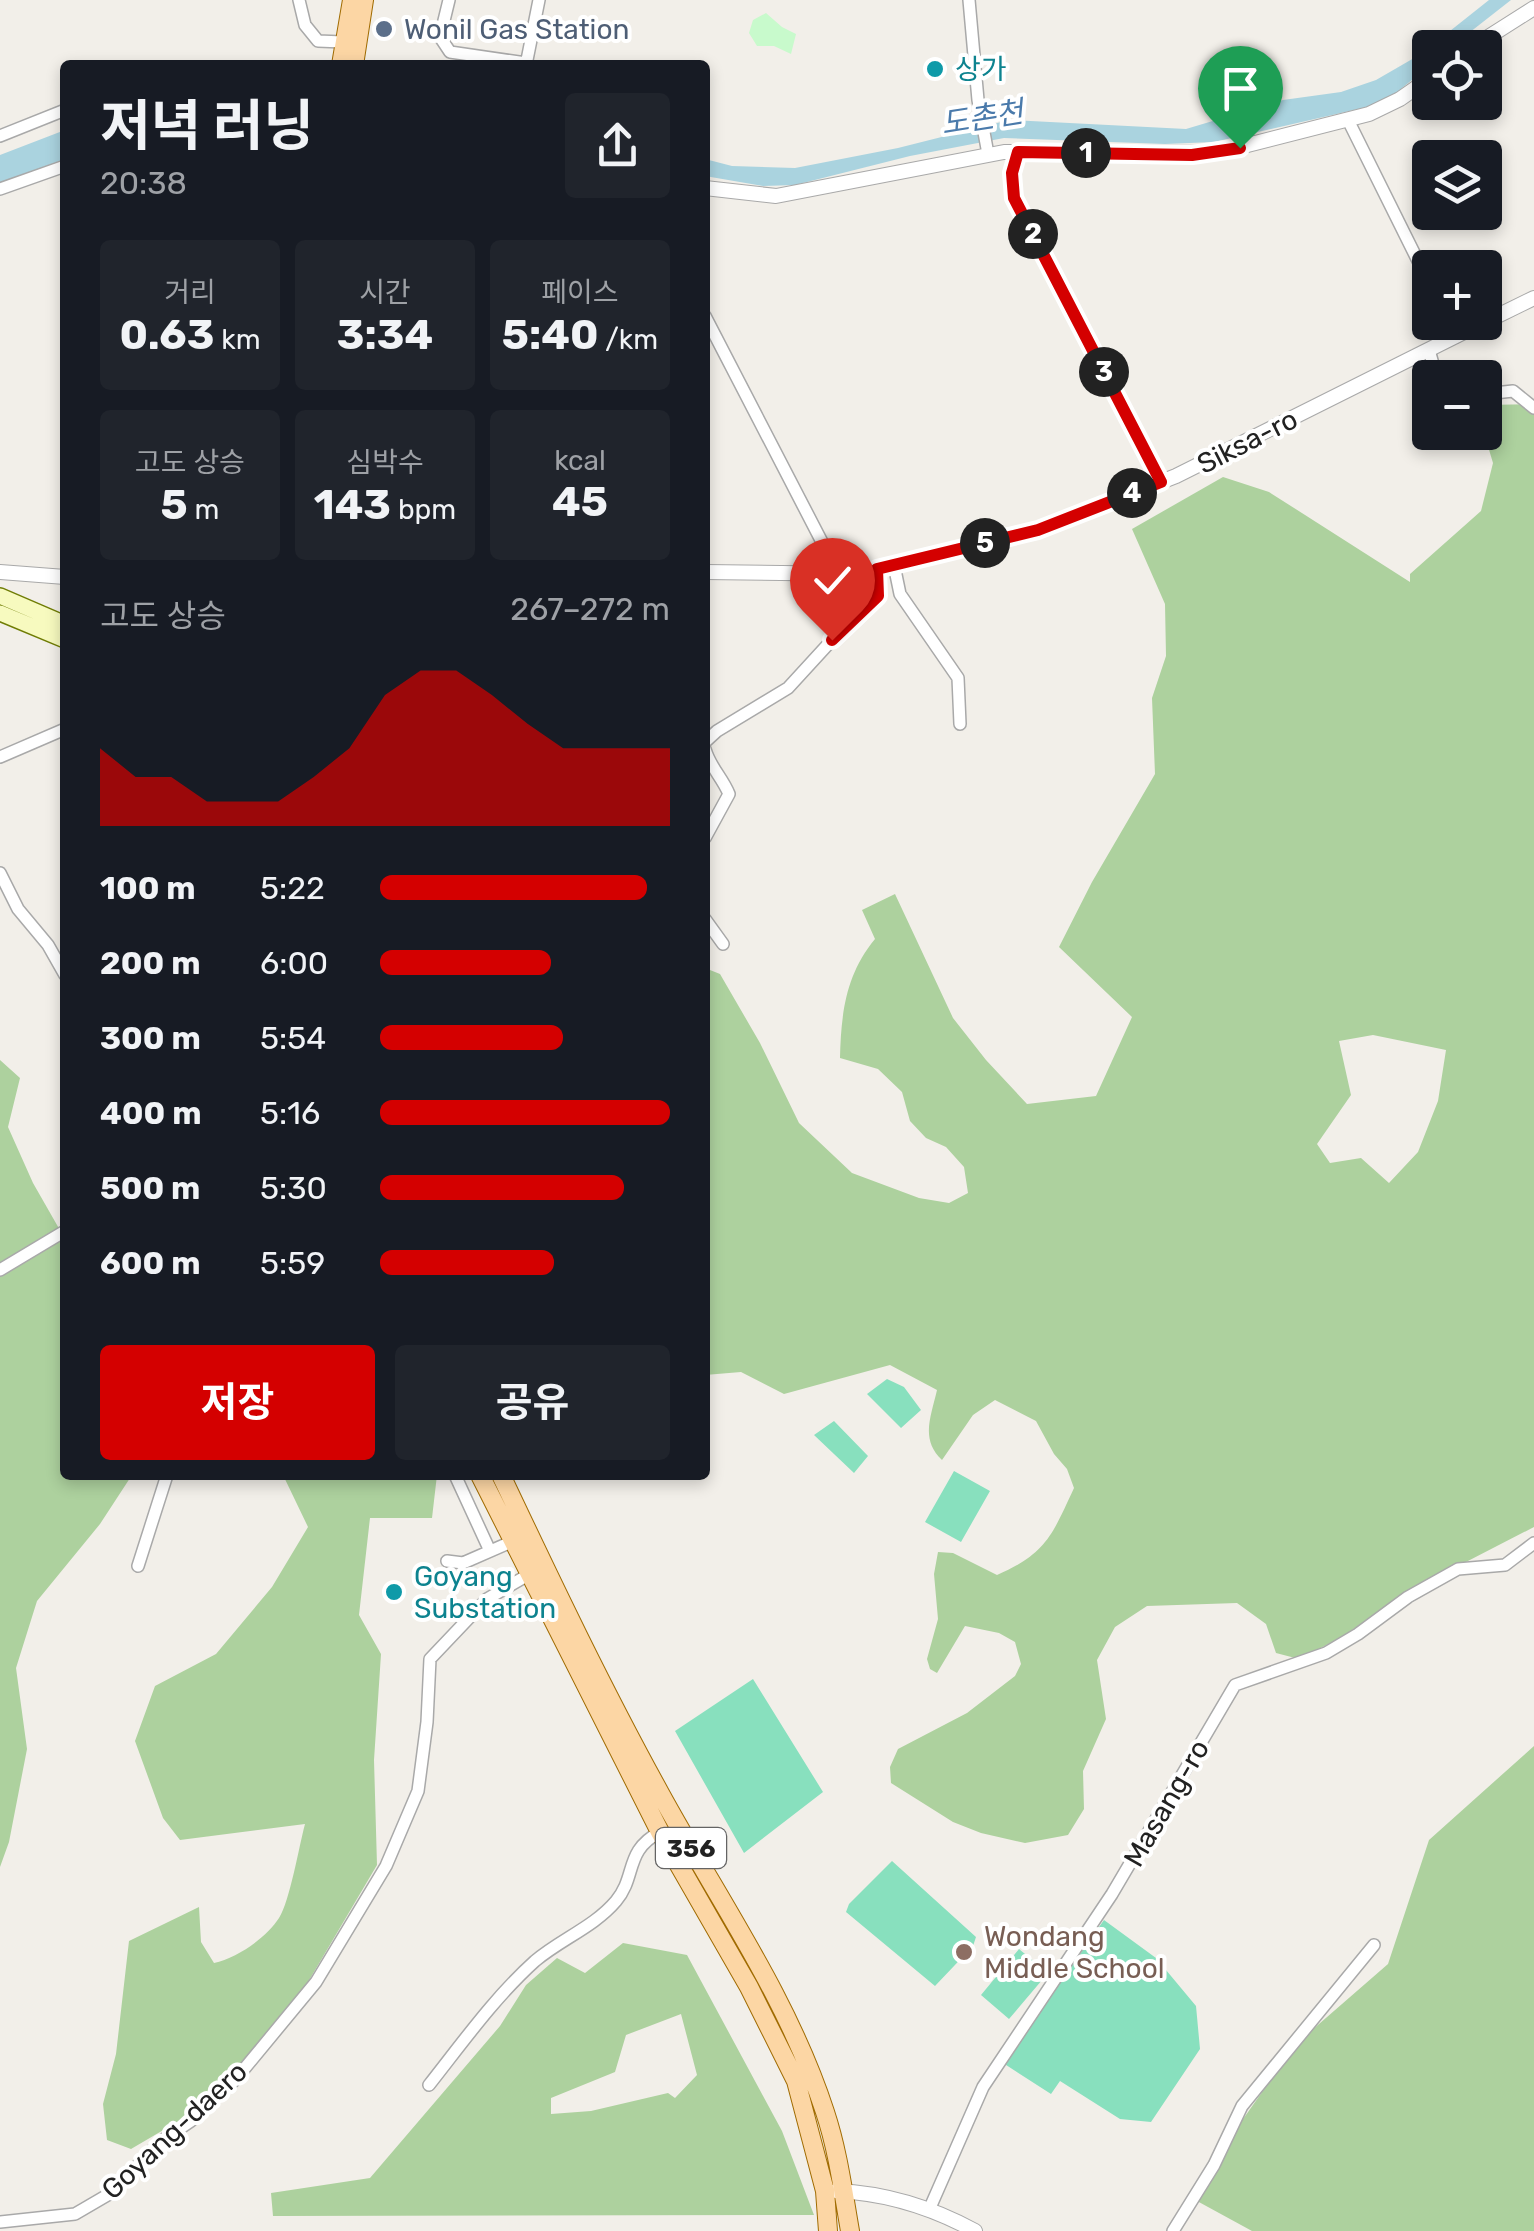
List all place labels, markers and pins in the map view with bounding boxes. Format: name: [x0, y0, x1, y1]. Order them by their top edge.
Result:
place label: Wonil Gas Station: [404, 13, 629, 46]
marker: Wonil Gas Station: [373, 18, 395, 40]
pin: [1198, 46, 1283, 149]
place label: 상가: [955, 53, 1007, 86]
marker: 상가: [924, 58, 946, 80]
pin: 1: [1061, 128, 1111, 178]
pin: 2: [1008, 209, 1058, 259]
pin: 3: [1079, 347, 1129, 397]
pin: 4: [1107, 468, 1157, 518]
pin: 5: [960, 518, 1010, 568]
pin: [790, 538, 875, 641]
place label: Goyang Substation: [414, 1560, 556, 1625]
marker: Goyang Substation: [383, 1581, 405, 1603]
place label: Wondang Middle School: [984, 1920, 1165, 1985]
marker: Wondang Middle School: [953, 1941, 975, 1963]

